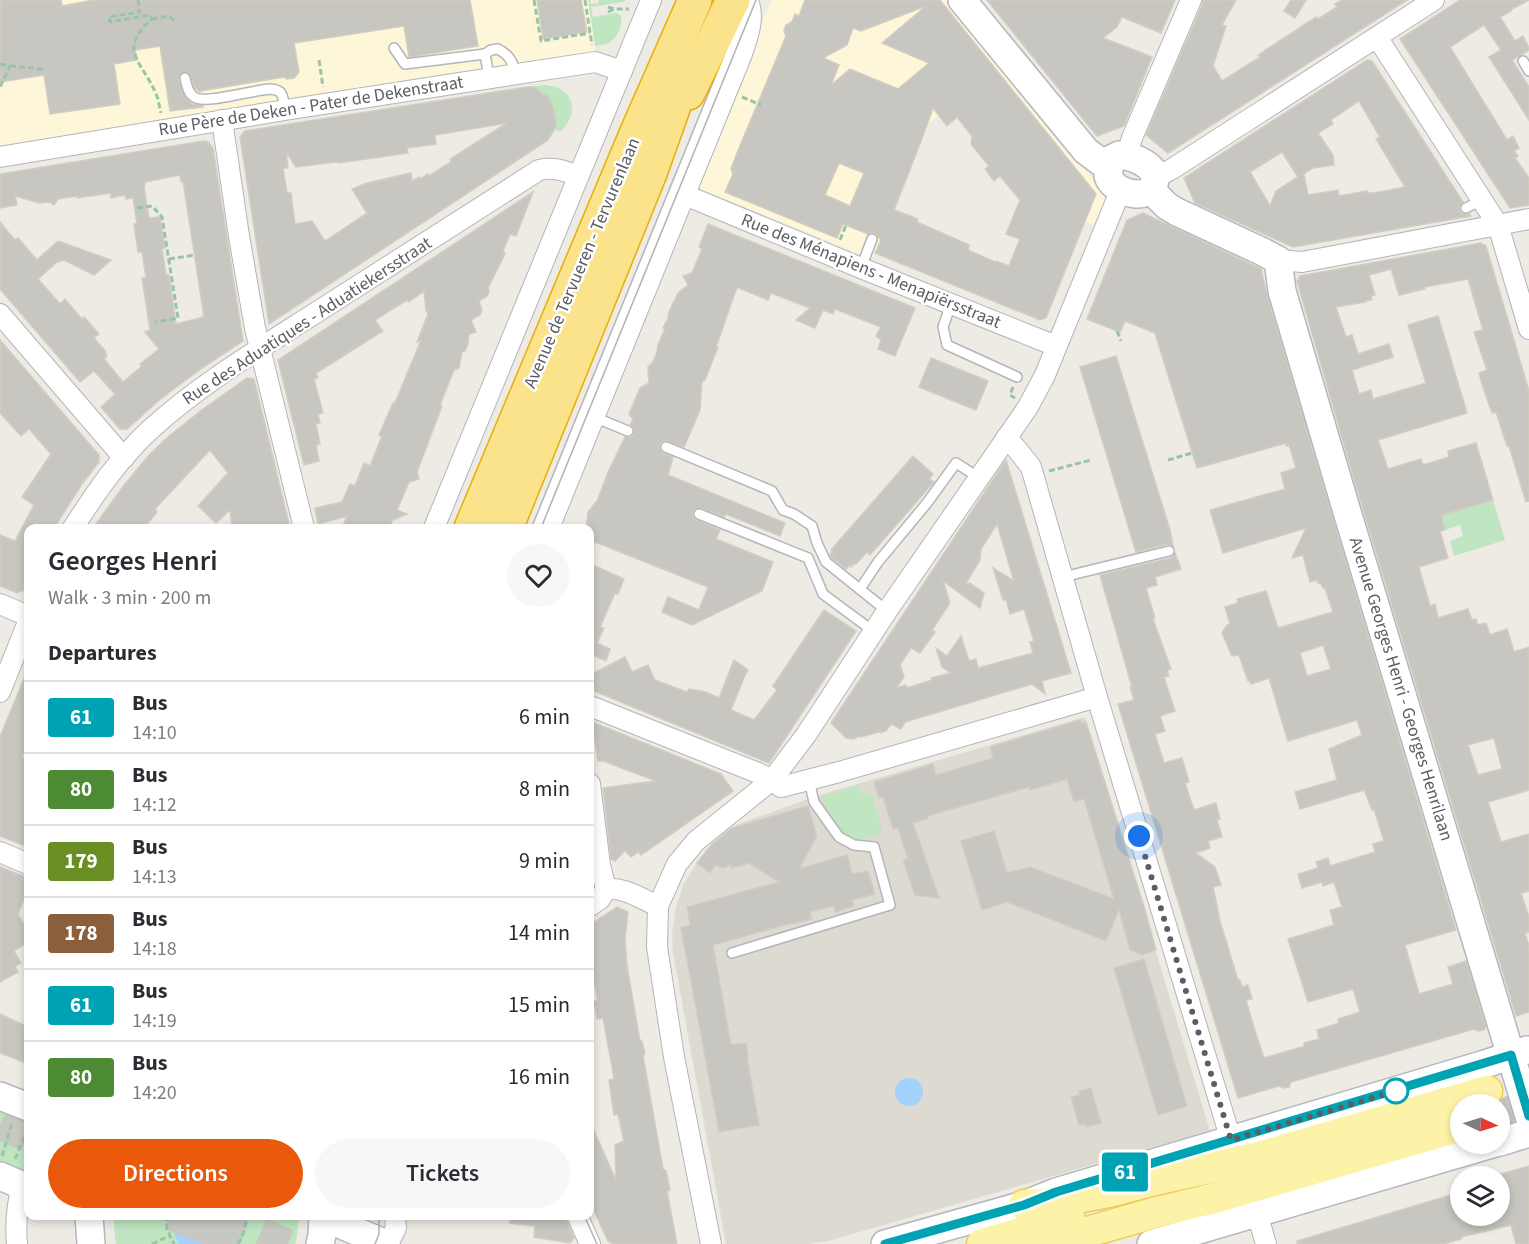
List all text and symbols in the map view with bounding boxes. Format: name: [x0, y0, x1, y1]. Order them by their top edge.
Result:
street label: Rue Père de Deken - Pater de Dekenstraat: [157, 70, 465, 142]
street label: Avenue de Tervueren - Tervurenlaan: [518, 134, 646, 392]
street label: Rue des Ménapiens - Menapiërsstraat: [737, 207, 1005, 335]
street label: Rue des Aduatiques - Aduatiekersstraat: [177, 231, 437, 411]
street label: Avenue Georges Henri - Georges Henrilaan: [1343, 534, 1459, 844]
text: Georges Henri: [48, 541, 218, 581]
button: heart: [507, 544, 570, 607]
text: Walk · 3 min · 200 m: [48, 584, 211, 612]
text: Departures: [48, 637, 157, 669]
text: Bus: [132, 687, 168, 719]
text: 6 min: [519, 701, 570, 733]
text: 61: [70, 702, 92, 732]
text: 14:10: [132, 719, 177, 747]
text: Bus: [132, 759, 168, 791]
text: 8 min: [519, 773, 570, 805]
text: 80: [70, 774, 92, 804]
text: 14:12: [132, 791, 177, 819]
your location: [1124, 821, 1154, 851]
text: Bus: [132, 831, 168, 863]
text: 9 min: [519, 845, 570, 877]
text: 179: [64, 846, 98, 876]
text: 14:13: [132, 863, 177, 891]
text: Bus: [132, 903, 168, 935]
text: 14 min: [508, 917, 570, 949]
text: 178: [64, 918, 98, 948]
text: 14:18: [132, 935, 177, 963]
text: Bus: [132, 975, 168, 1007]
text: 15 min: [508, 989, 570, 1021]
text: 61: [70, 990, 92, 1020]
text: 14:19: [132, 1007, 177, 1035]
text: Bus: [132, 1047, 168, 1079]
text: 16 min: [508, 1061, 570, 1093]
text: 80: [70, 1062, 92, 1092]
unlabelled marker: [1383, 1078, 1409, 1104]
text: 14:20: [132, 1079, 177, 1107]
north arrow: [1450, 1094, 1510, 1154]
map controls: [1450, 1094, 1510, 1226]
button: Directions: [48, 1139, 303, 1208]
button: Tickets: [315, 1139, 570, 1208]
line badge: 61: [1098, 1152, 1152, 1192]
text: 61: [1114, 1157, 1136, 1187]
button: layers: [1450, 1166, 1510, 1226]

